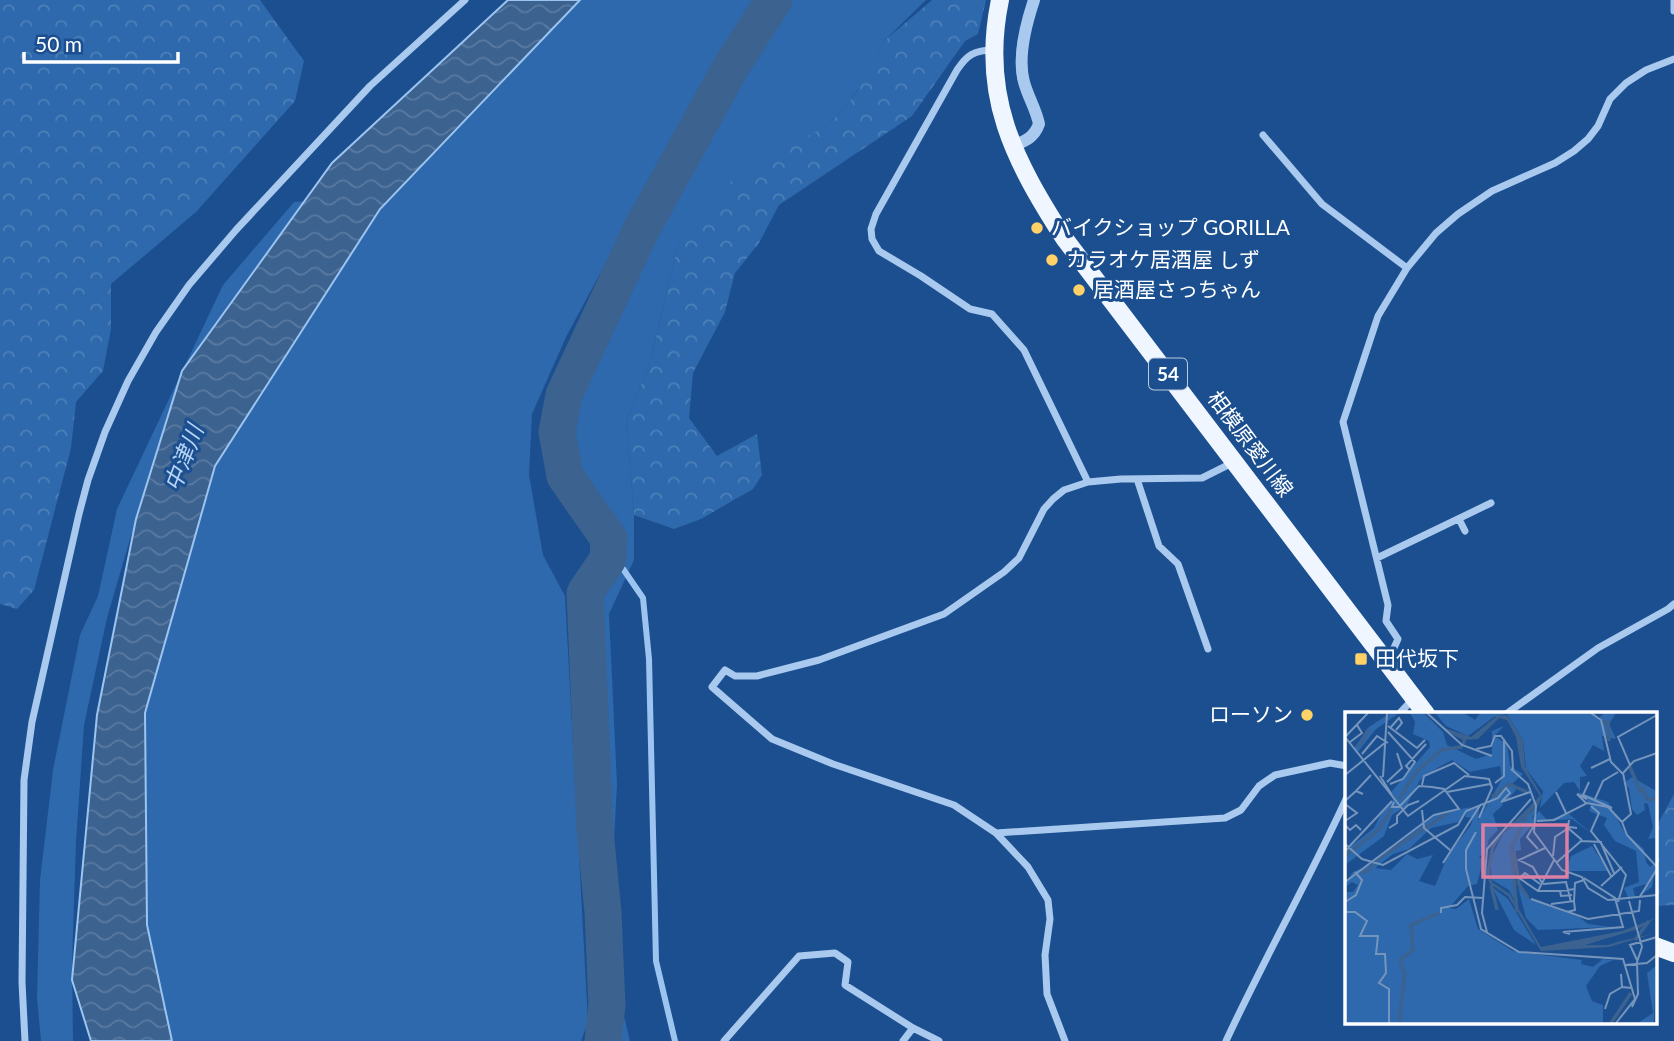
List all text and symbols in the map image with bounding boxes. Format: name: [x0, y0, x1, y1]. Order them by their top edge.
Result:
scale bar: [24, 21, 178, 65]
text: 50 m: [35, 31, 82, 56]
place label: バイクショップ GORILLA: [1051, 214, 1291, 239]
marker: バイクショップ GORILLA: [1029, 220, 1045, 236]
place label: カラオケ居酒屋 しず: [1066, 246, 1260, 271]
marker: カラオケ居酒屋 しず: [1044, 252, 1060, 268]
place label: 居酒屋さっちゃん: [1093, 276, 1261, 301]
marker: 居酒屋さっちゃん: [1071, 282, 1087, 298]
road number: 54: [1149, 358, 1187, 390]
street label: 相模原愛川線: [1203, 385, 1299, 501]
water label: 中津川: [158, 418, 210, 495]
place label: 田代坂下: [1375, 645, 1459, 670]
marker: 田代坂下: [1353, 651, 1369, 667]
place label: ローソン: [1209, 701, 1293, 726]
marker: ローソン: [1299, 707, 1315, 723]
inset map: [1345, 712, 1656, 1024]

